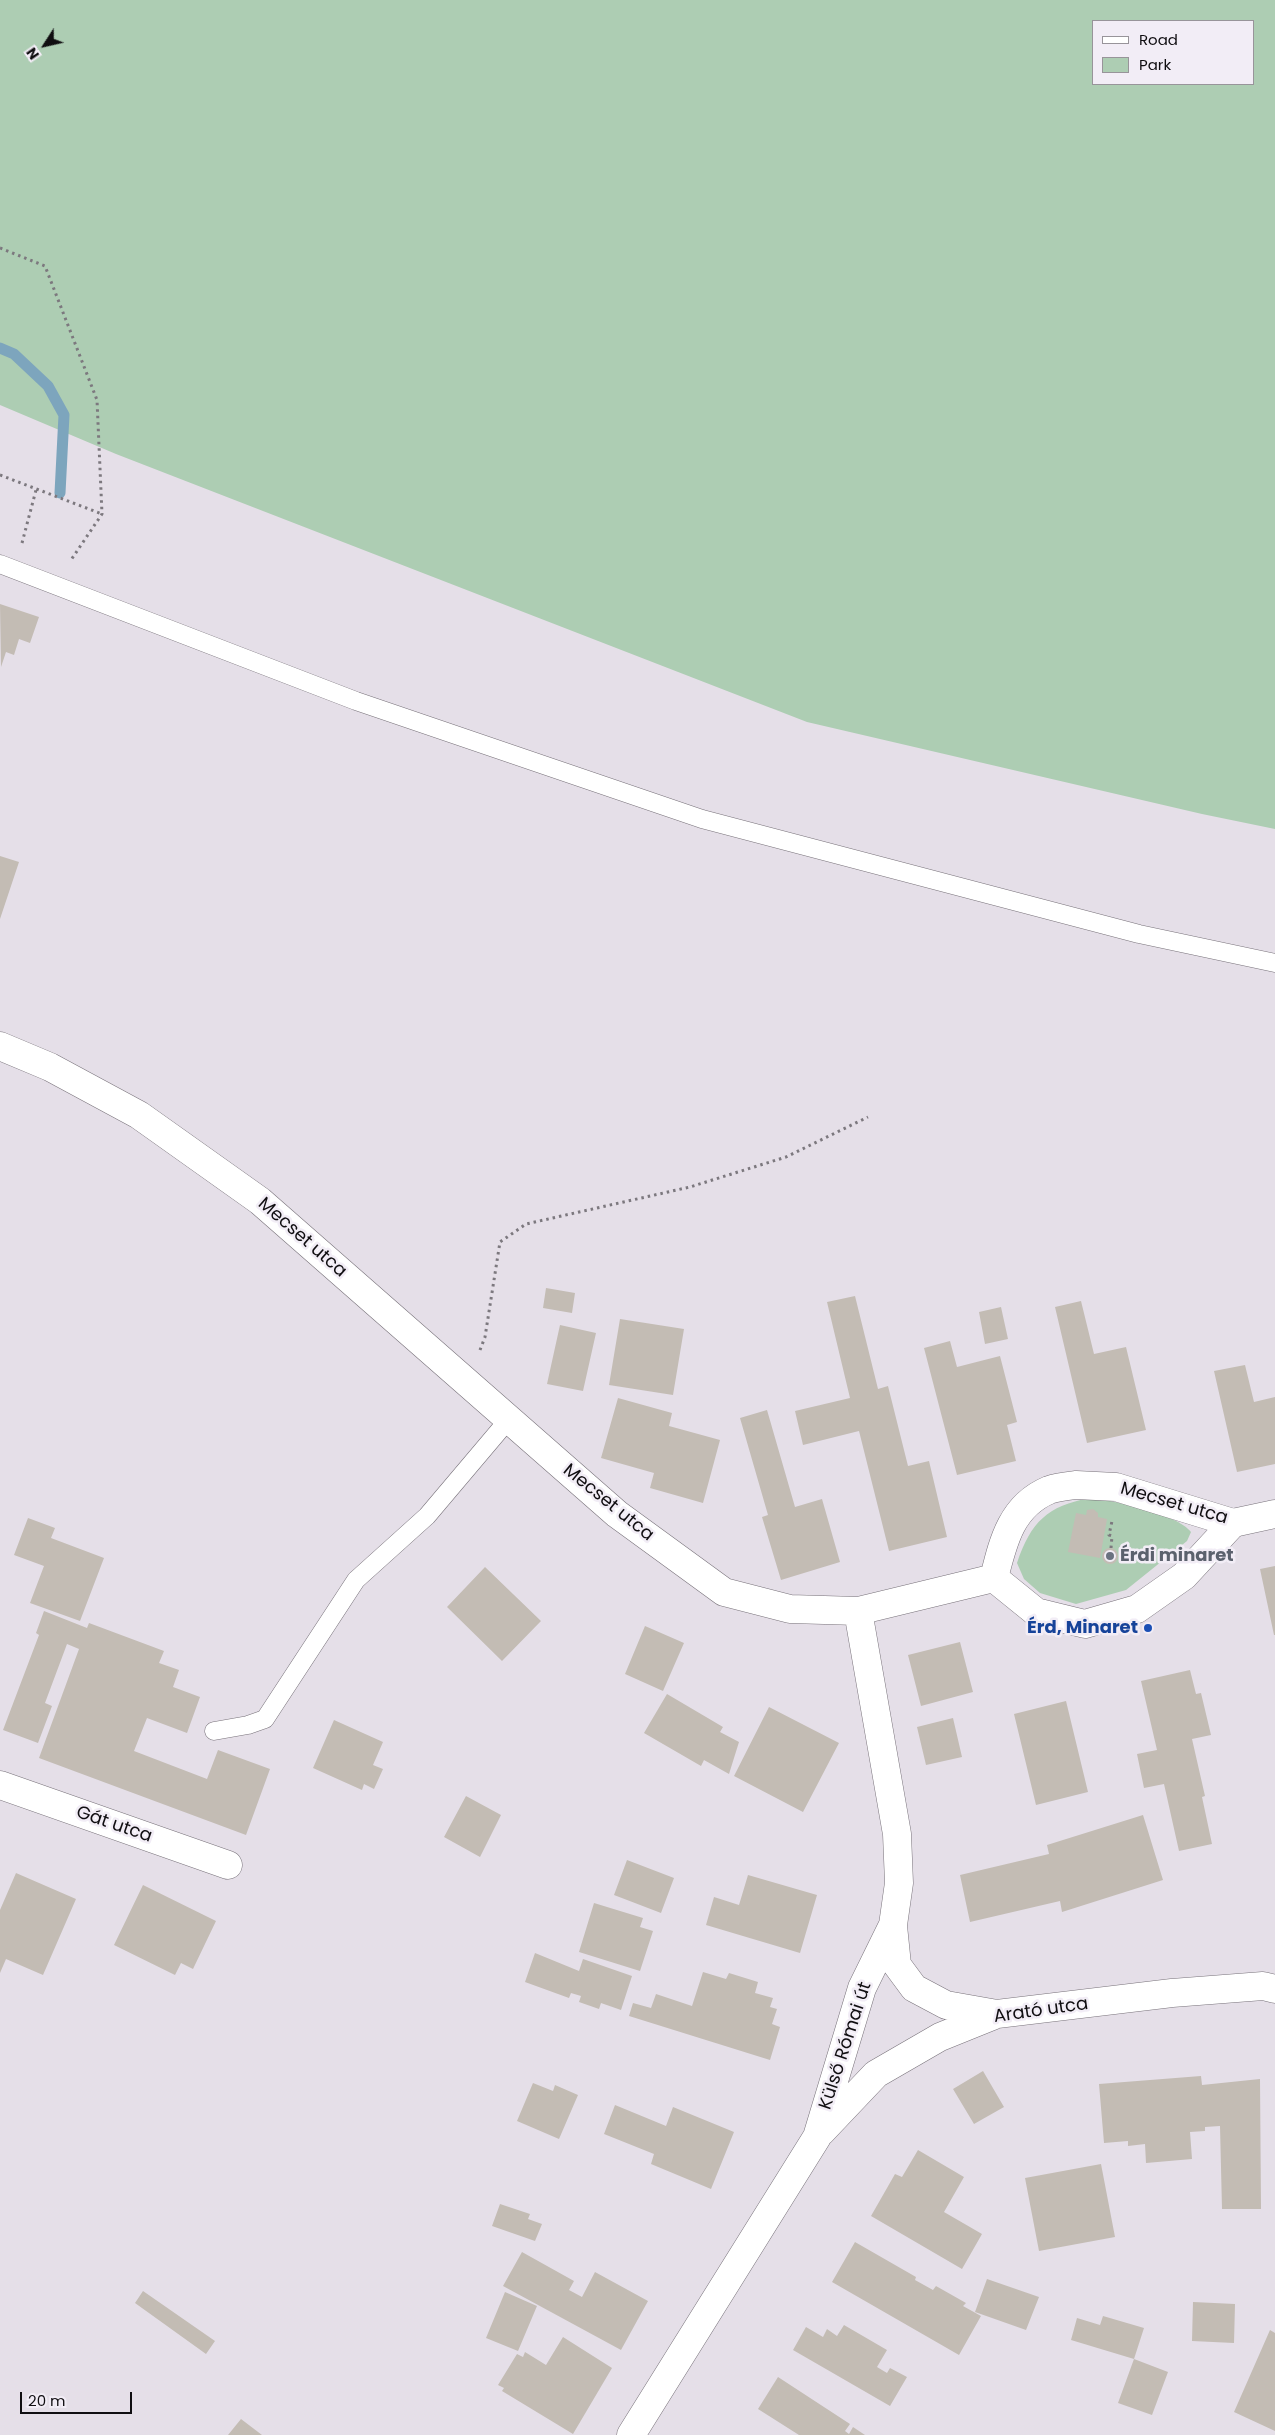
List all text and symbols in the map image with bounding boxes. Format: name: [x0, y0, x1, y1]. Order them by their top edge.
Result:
north arrow: [20, 20, 70, 70]
legend: [1092, 20, 1255, 85]
text: Road: [1139, 29, 1178, 50]
text: N: [22, 44, 44, 64]
text: Park: [1139, 54, 1171, 75]
street label: Mecset utca: [253, 1194, 351, 1282]
street label: Mecset utca: [558, 1460, 658, 1546]
street label: Mecset utca: [1118, 1478, 1230, 1530]
place label: Érdi minaret: [1120, 1545, 1234, 1567]
marker: Érdi minaret: [1104, 1550, 1116, 1562]
place label: Érd, Minaret: [1027, 1617, 1138, 1639]
marker: Érd, Minaret: [1142, 1622, 1154, 1634]
street label: Gát utca: [73, 1802, 155, 1848]
street label: Külső Római út: [815, 1979, 877, 2113]
street label: Arató utca: [992, 1994, 1090, 2028]
scale bar: [22, 2382, 135, 2414]
text: 20 m: [28, 2390, 66, 2411]

